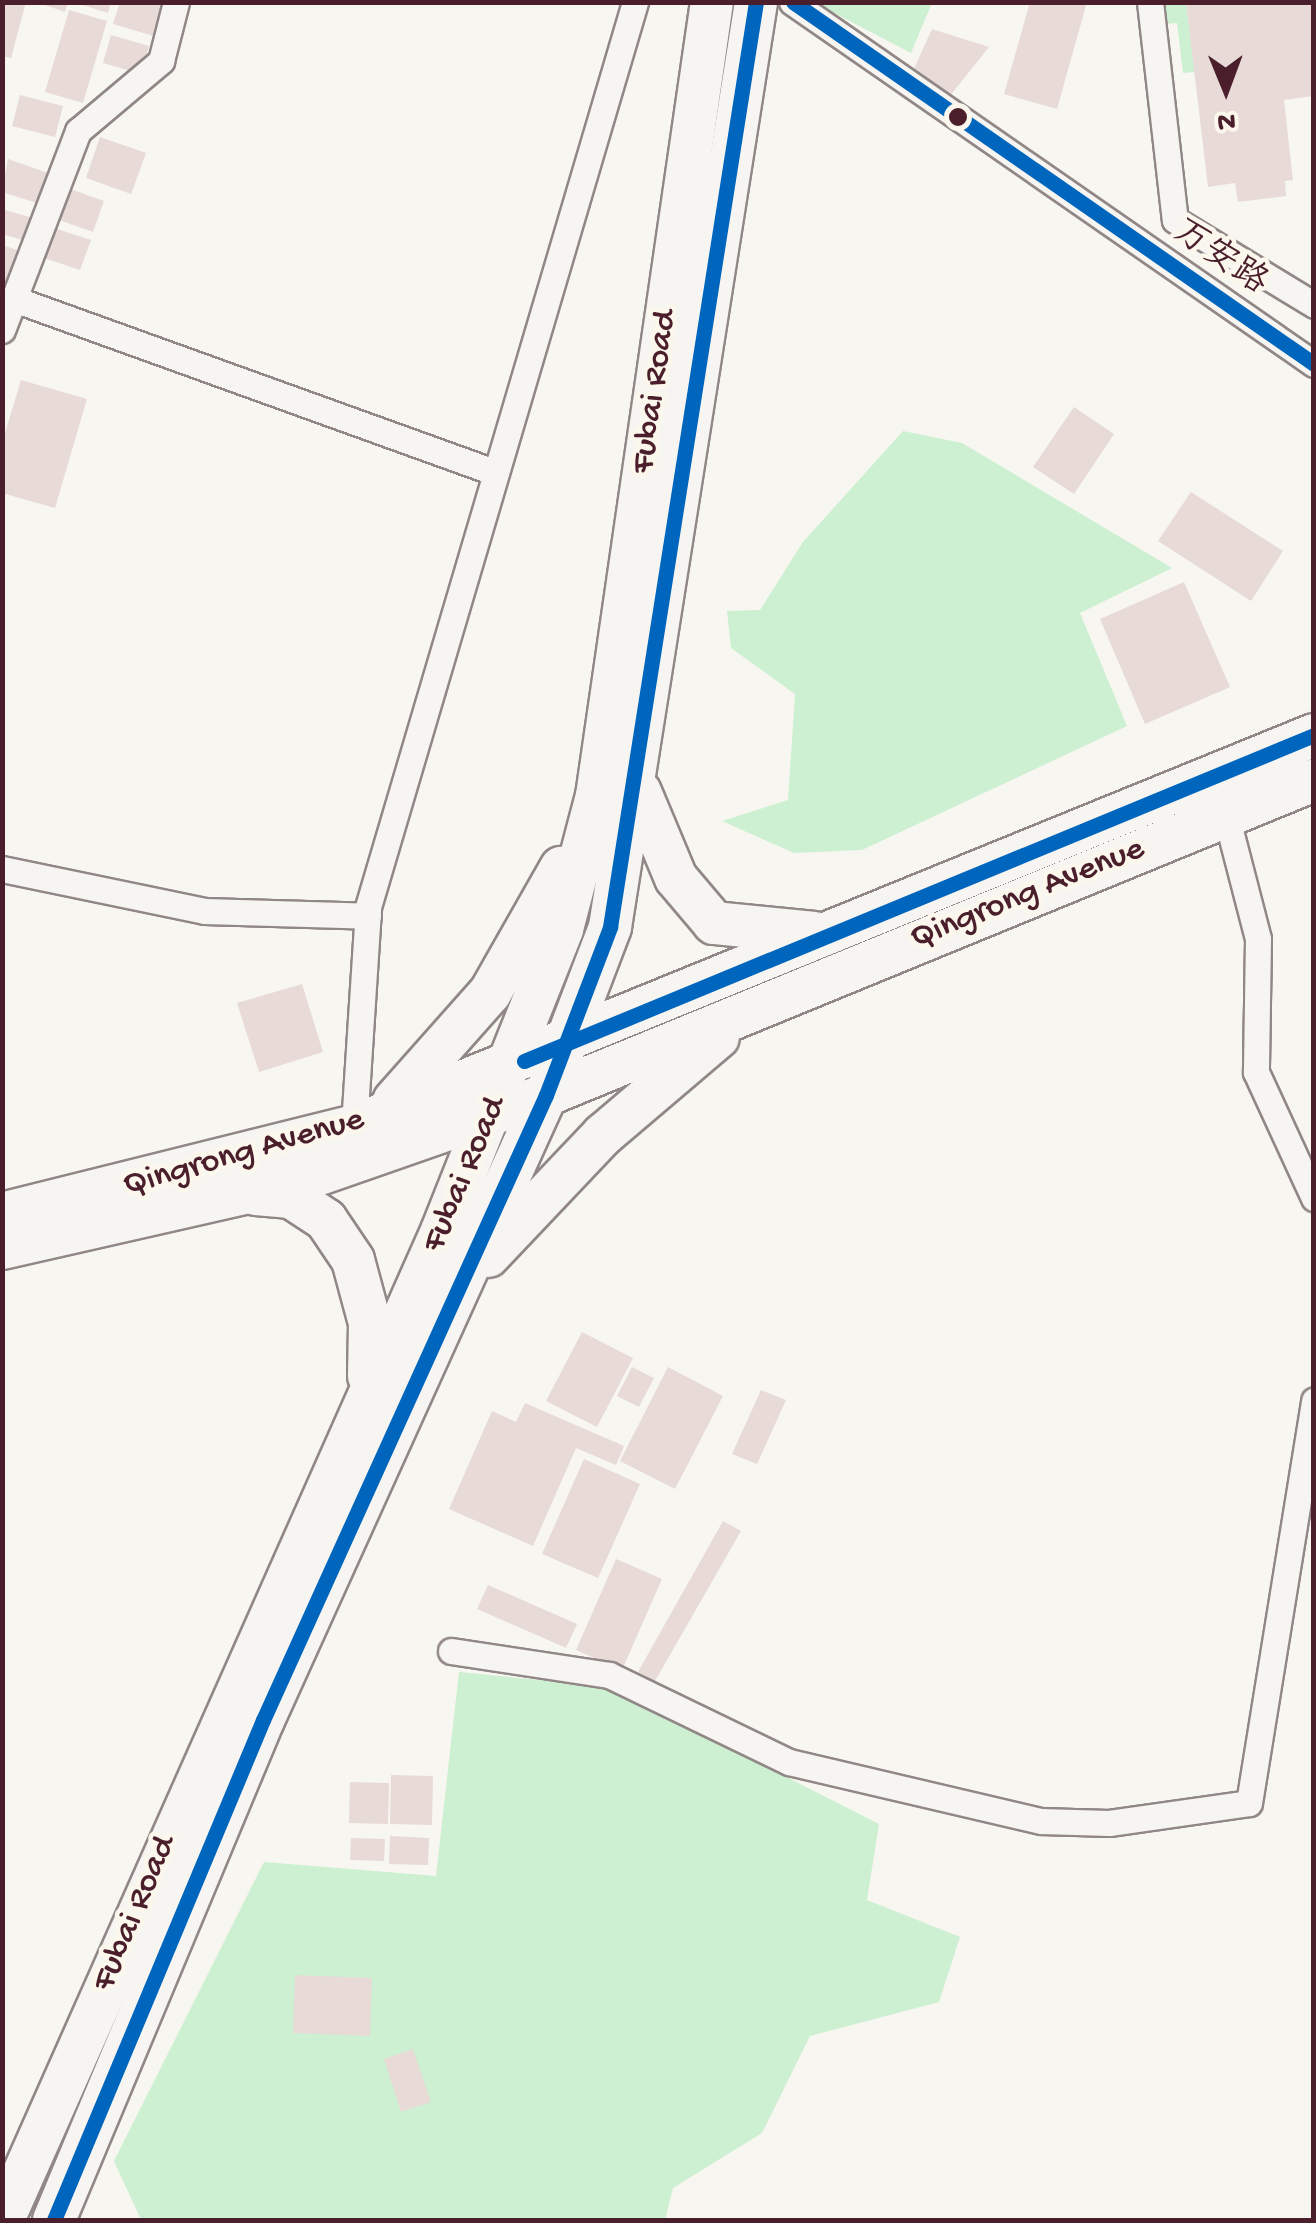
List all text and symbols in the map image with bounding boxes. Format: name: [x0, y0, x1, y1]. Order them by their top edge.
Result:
north arrow: [1176, 40, 1276, 140]
text: N: [1217, 104, 1236, 137]
unlabelled marker: [948, 107, 968, 127]
street label: 万安路: [1164, 212, 1274, 306]
street label: Fubai Road: [624, 308, 688, 476]
street label: Qingrong Avenue: [905, 829, 1151, 961]
street label: Fubai Road: [415, 1091, 517, 1259]
street label: Qingrong Avenue: [119, 1100, 369, 1208]
street label: Fubai Road: [85, 1830, 187, 1998]

